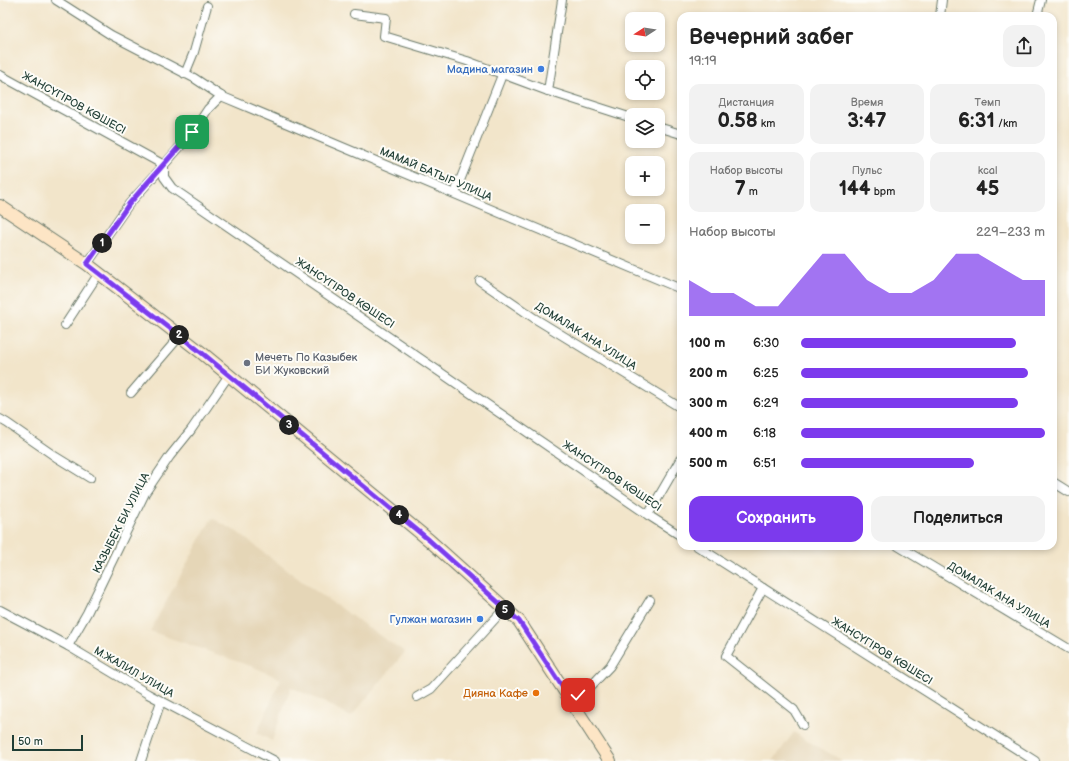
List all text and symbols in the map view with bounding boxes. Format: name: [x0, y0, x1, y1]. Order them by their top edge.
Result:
north arrow: [625, 12, 665, 52]
map controls: [625, 12, 665, 244]
text: Вечерний забег: [689, 24, 853, 51]
button: share: [1003, 25, 1045, 67]
text: 19:19: [689, 53, 717, 69]
button: locate: [625, 60, 665, 100]
place label: Мадина магазин: [447, 63, 533, 76]
marker: Мадина магазин: [536, 64, 546, 74]
street label: ЖАНСҮГІРОВ КӨШЕСІ: [20, 69, 128, 137]
text: Дистанция: [718, 96, 774, 109]
text: Время: [851, 96, 883, 109]
text: Темп: [975, 96, 1001, 109]
button: layers: [625, 108, 665, 148]
text: 0.58: [717, 109, 758, 133]
text: 3:47: [847, 109, 887, 133]
text: 6:31: [958, 109, 995, 133]
pin: [175, 115, 209, 149]
text: km: [758, 117, 775, 130]
text: /km: [995, 117, 1017, 130]
icon: arrive: [181, 121, 203, 143]
street label: МАМАЙ БАТЫР УЛИЦА: [378, 144, 494, 204]
button: +: [625, 156, 665, 196]
text: Набор высоты: [710, 164, 783, 177]
text: Пульс: [852, 164, 882, 177]
text: kcal: [978, 164, 998, 177]
text: 7: [735, 177, 746, 201]
text: 144: [839, 177, 871, 201]
text: 45: [976, 177, 999, 201]
text: m: [746, 185, 758, 198]
text: bpm: [871, 185, 895, 198]
button: −: [625, 204, 665, 244]
text: Набор высоты: [689, 224, 776, 240]
text: 229–233 m: [976, 224, 1045, 240]
pin: 1: [92, 233, 112, 253]
text: 1: [100, 236, 104, 249]
street label: ЖАНСҮГІРОВ КӨШЕСІ: [293, 255, 397, 331]
street label: ДОМАЛАК АНА УЛИЦА: [533, 299, 639, 373]
pin: 2: [169, 325, 189, 345]
text: 2: [176, 328, 182, 341]
text: 100 m: [689, 335, 725, 351]
text: 6:30: [753, 335, 779, 351]
place label: Мечеть По Казыбек БИ Жуковский: [255, 351, 358, 377]
marker: Мечеть По Казыбек БИ Жуковский: [242, 358, 252, 368]
text: 200 m: [689, 365, 727, 381]
text: 6:25: [753, 365, 779, 381]
text: 300 m: [689, 395, 727, 411]
text: 6:29: [753, 395, 779, 411]
pin: 3: [279, 415, 299, 435]
text: 3: [286, 418, 292, 431]
text: 400 m: [689, 425, 727, 441]
text: 6:18: [753, 425, 776, 441]
street label: ЖАНСҮГІРОВ КӨШЕСІ: [560, 438, 664, 514]
text: 500 m: [689, 455, 727, 471]
text: 6:51: [753, 455, 776, 471]
street label: КАЗЫБЕК БИ УЛИЦА: [90, 470, 152, 575]
button: Сохранить: [689, 496, 863, 542]
button: Поделиться: [871, 496, 1045, 542]
pin: 4: [389, 505, 409, 525]
text: 4: [396, 508, 402, 521]
street label: ДОМАЛАК АНА УЛИЦА: [945, 559, 1053, 631]
pin: 5: [495, 600, 515, 620]
text: 5: [502, 603, 508, 616]
place label: Гулжан магазин: [390, 613, 472, 626]
marker: Гулжан магазин: [475, 614, 485, 624]
street label: ЖАНСҮГІРОВ КӨШЕСІ: [829, 615, 935, 687]
street label: М.ЖАЛИЛ УЛИЦА: [92, 644, 177, 700]
pin: [561, 678, 595, 712]
icon: check: [567, 684, 589, 706]
place label: Дияна Кафе: [463, 687, 528, 700]
marker: Дияна Кафе: [531, 688, 541, 698]
scale bar: [12, 733, 83, 752]
text: 50 m: [18, 735, 43, 748]

